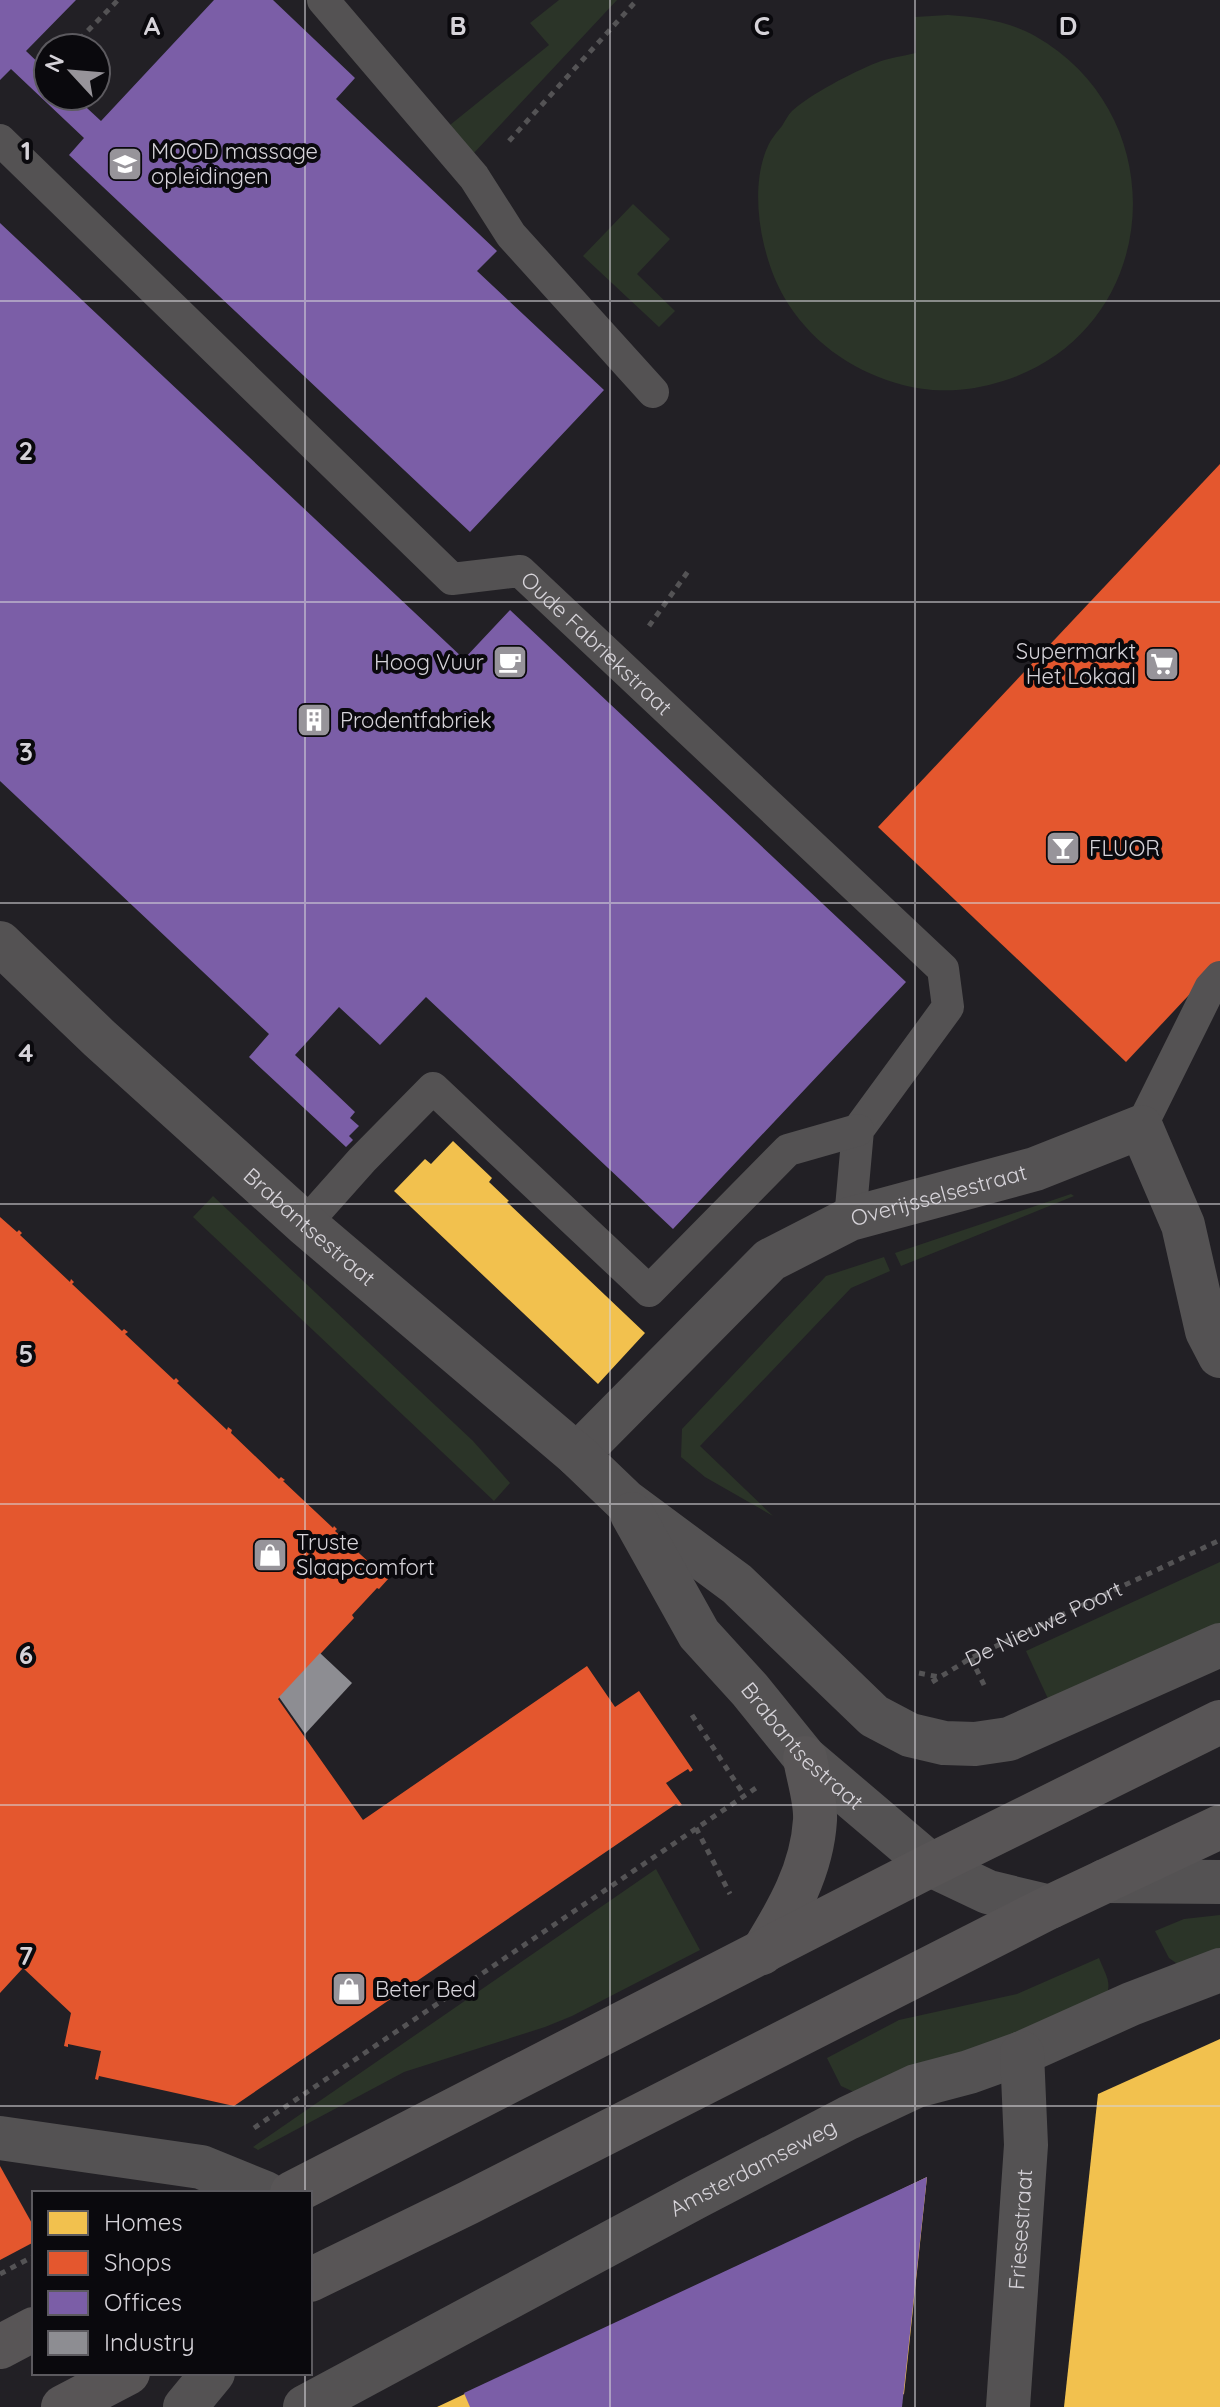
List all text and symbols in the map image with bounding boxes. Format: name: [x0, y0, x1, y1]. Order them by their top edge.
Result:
text: A: [144, 9, 161, 42]
text: B: [449, 9, 467, 42]
text: C: [754, 9, 770, 42]
text: D: [1059, 9, 1077, 42]
north arrow: [32, 32, 112, 112]
text: N: [38, 50, 70, 77]
text: 1: [21, 134, 31, 167]
place label: MOOD massage opleidingen: [151, 137, 318, 190]
school or university icon: MOOD massage opleidingen: [106, 145, 144, 183]
text: 2: [19, 434, 33, 467]
street label: Oude Fabriekstraat: [515, 565, 678, 721]
place label: Supermarkt Het Lokaal: [1016, 637, 1136, 690]
cafe icon: Hoog Vuur: [491, 643, 529, 681]
supermarket icon: Supermarkt Het Lokaal: [1143, 645, 1181, 683]
place label: Hoog Vuur: [374, 648, 485, 676]
building icon: Prodentfabriek: [295, 701, 333, 739]
place label: Prodentfabriek: [340, 706, 492, 734]
text: 3: [19, 735, 33, 768]
bar icon: FLUOR: [1044, 829, 1082, 867]
place label: FLUOR: [1089, 834, 1160, 862]
text: 4: [18, 1036, 34, 1069]
street label: Overijsselsestraat: [847, 1158, 1030, 1232]
street label: Brabantsestraat: [238, 1161, 381, 1292]
text: 5: [19, 1337, 33, 1370]
place label: Truste Slaapcomfort: [296, 1528, 435, 1581]
shop icon: Truste Slaapcomfort: [251, 1536, 289, 1574]
street label: De Nieuwe Poort: [960, 1574, 1127, 1673]
text: 6: [19, 1638, 33, 1671]
street label: Brabantsestraat: [735, 1676, 869, 1816]
text: 7: [19, 1939, 33, 1972]
shop icon: Beter Bed: [330, 1970, 368, 2008]
place label: Beter Bed: [375, 1975, 476, 2003]
street label: Amsterdamseweg: [665, 2112, 841, 2223]
street label: Friesestraat: [1002, 2168, 1038, 2291]
legend: [32, 2191, 312, 2375]
text: Homes: [104, 2207, 182, 2237]
text: Shops: [104, 2247, 171, 2277]
text: Offices: [104, 2287, 182, 2317]
text: Industry: [104, 2327, 195, 2357]

